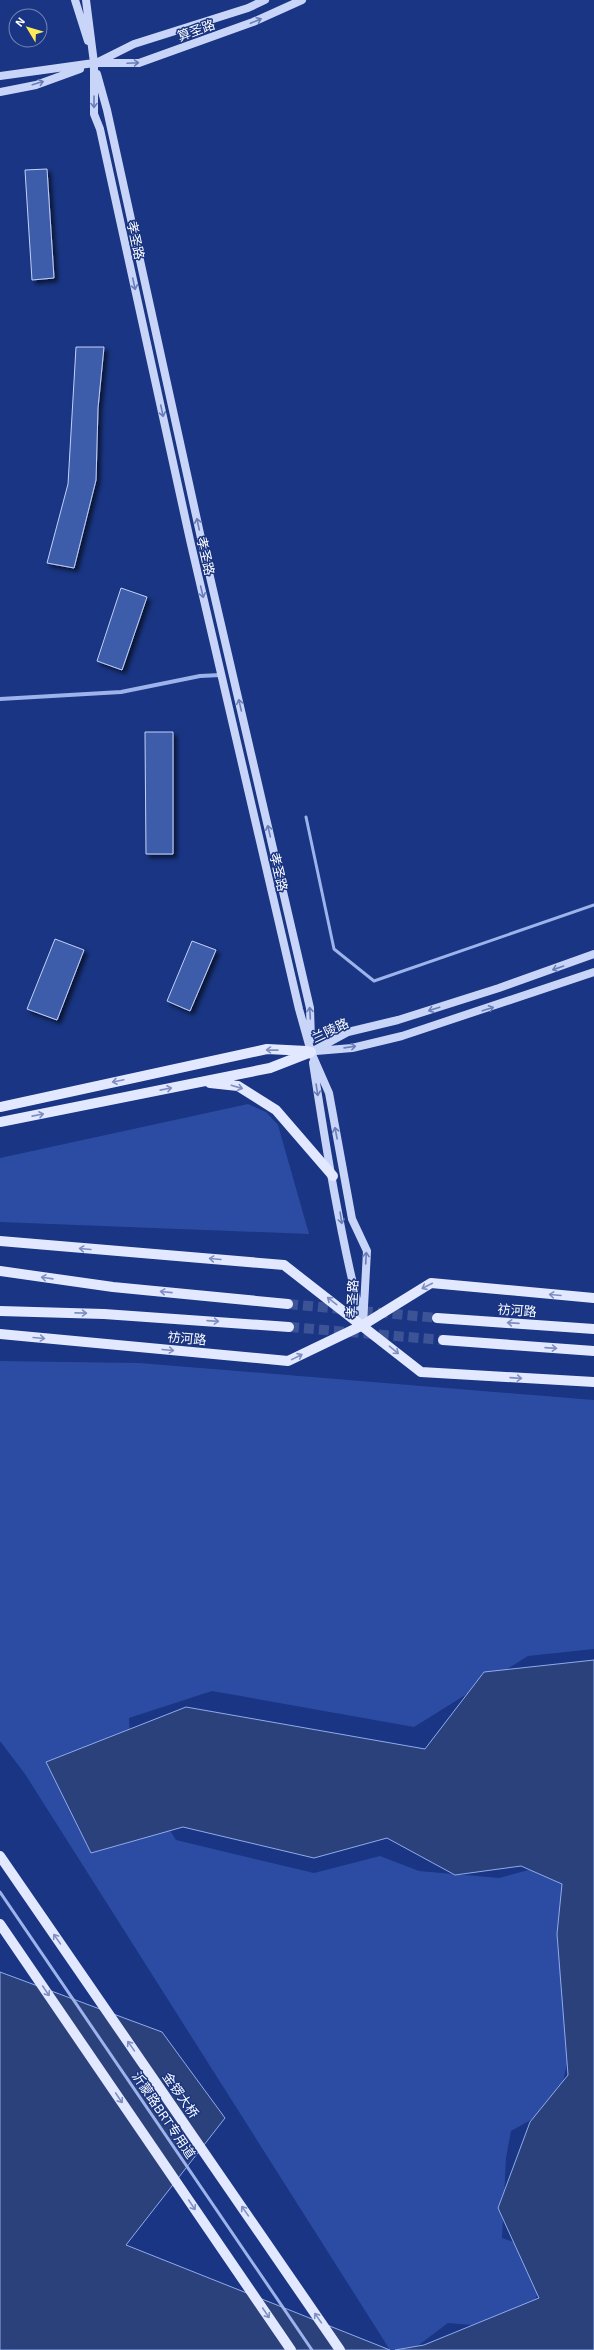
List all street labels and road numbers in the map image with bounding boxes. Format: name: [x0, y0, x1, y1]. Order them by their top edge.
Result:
street label: 算圣路: [175, 16, 217, 44]
street label: 孝圣路: [124, 219, 148, 261]
street label: 孝圣路: [194, 535, 218, 577]
street label: 孝圣路: [267, 851, 291, 893]
street label: 兰陵路: [309, 1015, 351, 1045]
street label: 孝圣路: [343, 1279, 361, 1319]
street label: 祊河路: [497, 1301, 537, 1319]
street label: 祊河路: [167, 1328, 207, 1348]
street label: 沂蒙路BRT专用道: [129, 2068, 199, 2162]
street label: 金锣大桥: [160, 2069, 202, 2121]

